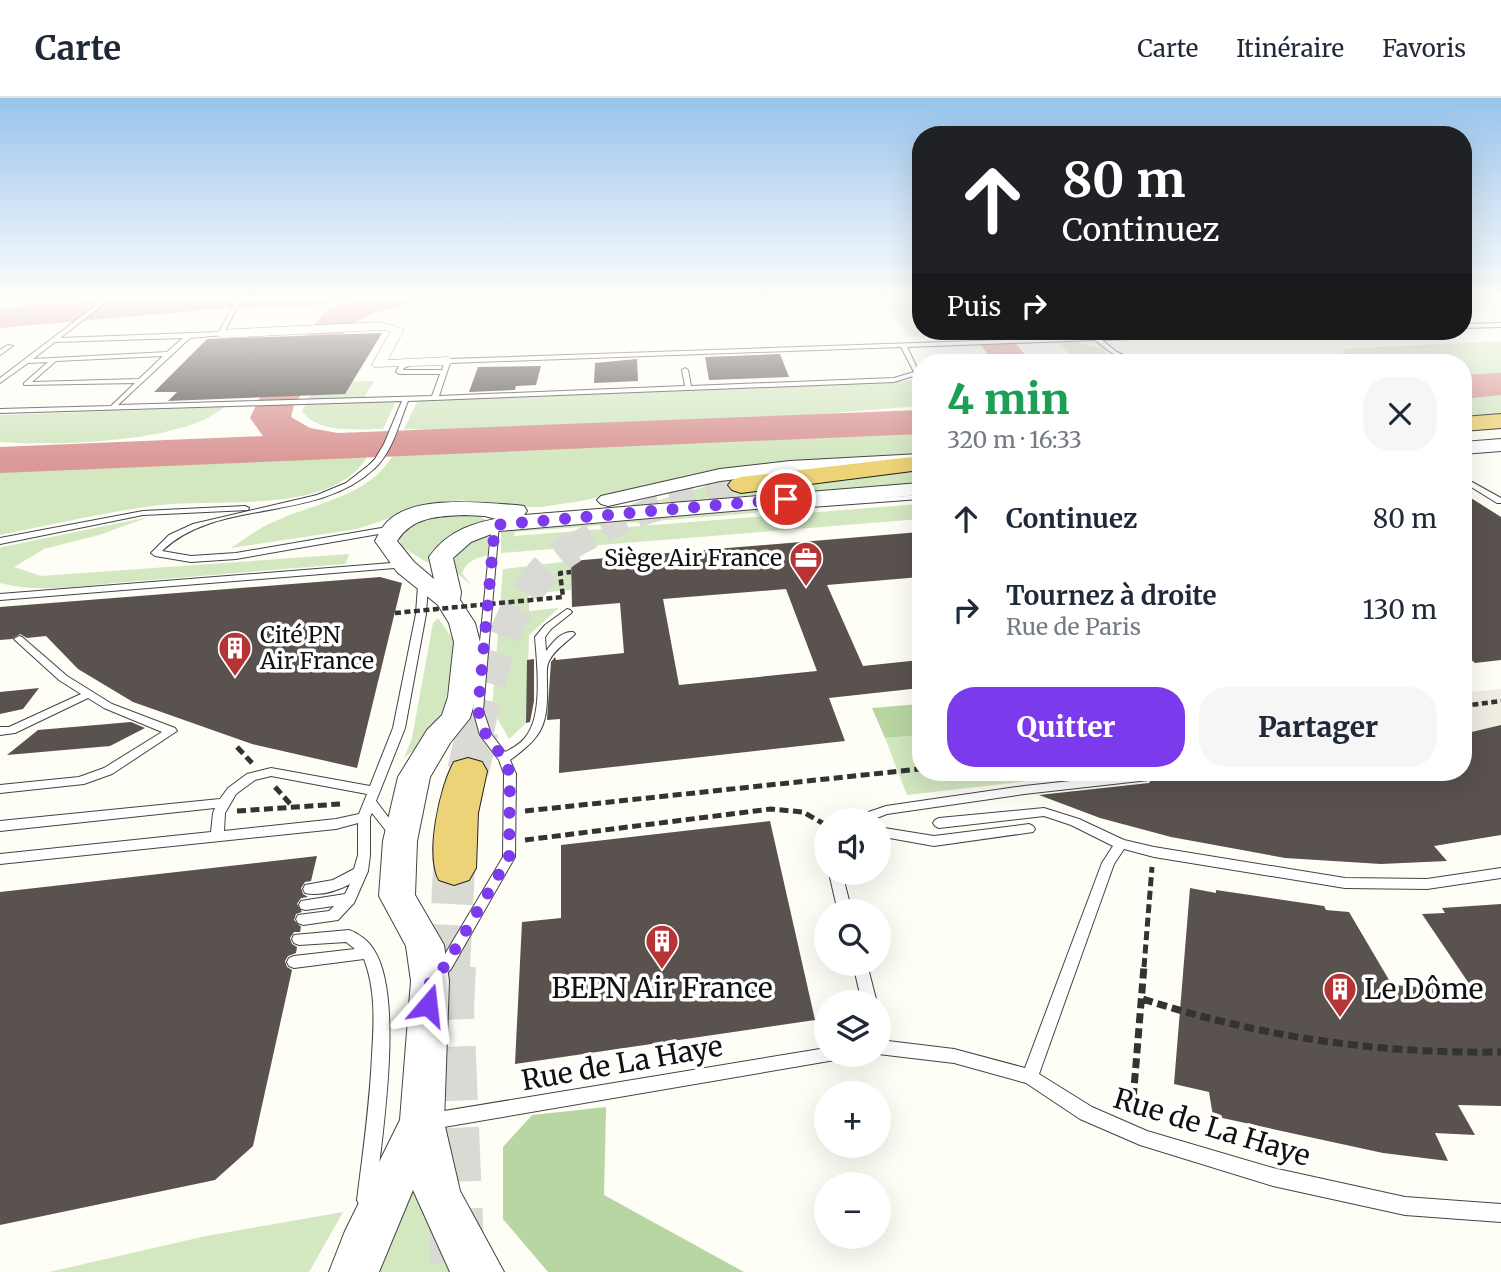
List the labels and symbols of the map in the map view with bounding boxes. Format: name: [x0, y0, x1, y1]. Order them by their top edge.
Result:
pin: [756, 469, 816, 529]
office icon: Siège Air France: [787, 539, 825, 588]
place label: Siège Air France: [604, 543, 782, 572]
place label: Cité PN Air France: [259, 620, 374, 675]
building icon: Cité PN Air France: [216, 629, 254, 678]
building icon: BEPN Air France: [643, 922, 681, 971]
position arrow: [391, 968, 465, 1042]
place label: BEPN Air France: [551, 970, 773, 1006]
building icon: Le Dôme: [1321, 970, 1359, 1019]
place label: Le Dôme: [1364, 971, 1483, 1007]
street label: Rue de La Haye: [519, 1028, 725, 1098]
street label: Rue de La Haye: [1109, 1080, 1315, 1174]

